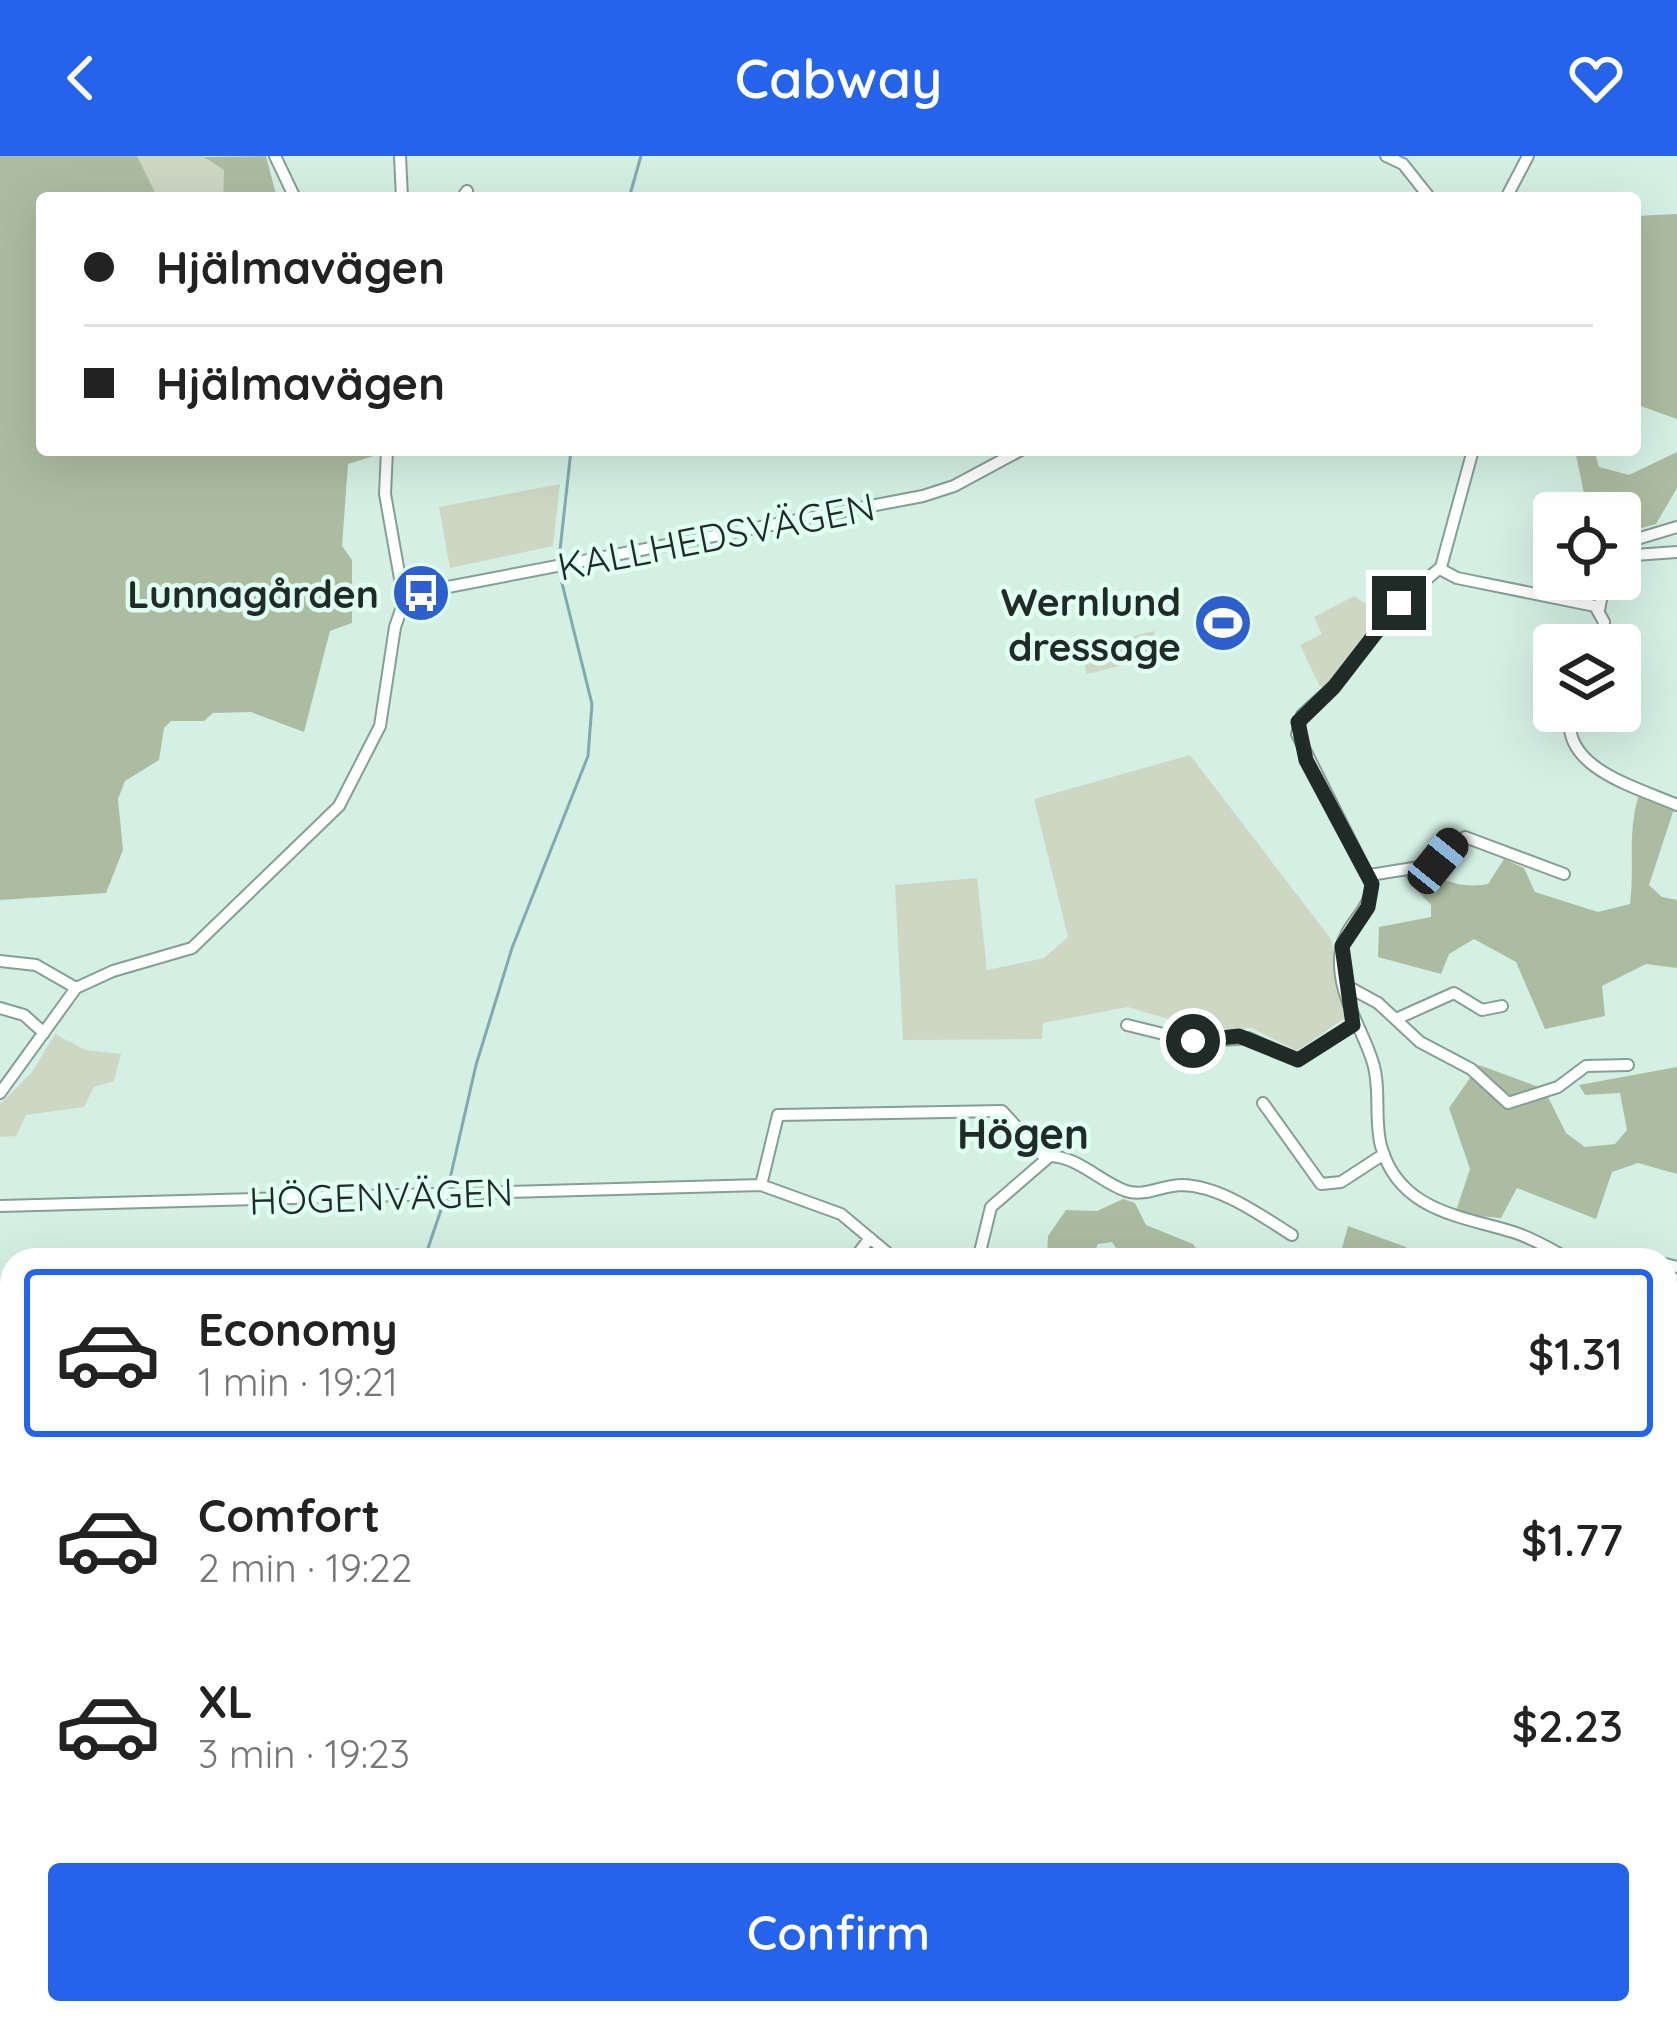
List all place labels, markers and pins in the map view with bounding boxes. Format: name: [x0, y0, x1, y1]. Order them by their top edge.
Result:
bus stop icon: Lunnagården: [390, 562, 452, 624]
place label: Lunnagården: [127, 569, 379, 618]
place label: Wernlund dressage: [1001, 577, 1181, 671]
sports icon: Wernlund dressage: [1192, 592, 1254, 654]

